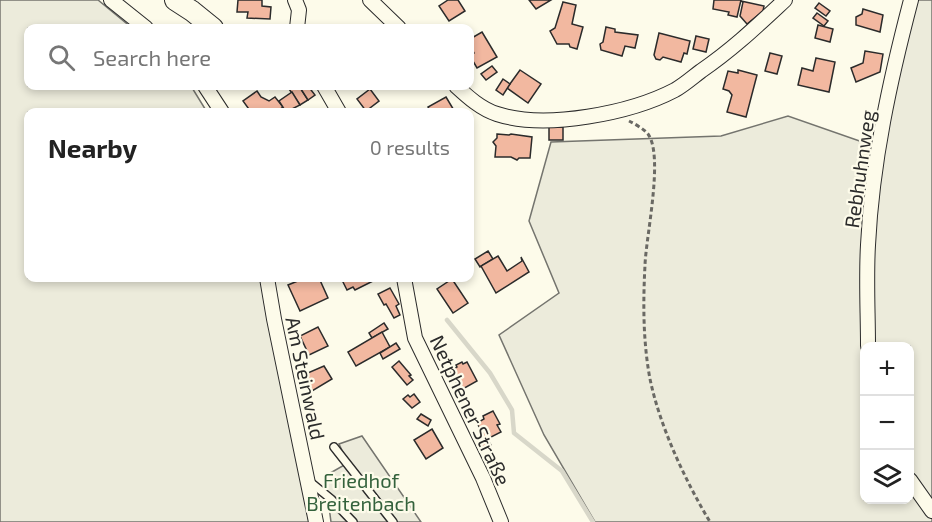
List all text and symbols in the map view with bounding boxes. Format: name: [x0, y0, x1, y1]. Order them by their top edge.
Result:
search box: [24, 24, 474, 90]
icon: search: [45, 41, 78, 74]
text: Search here: [93, 44, 211, 70]
street label: Rebhuhnweg: [839, 108, 879, 230]
text: Nearby: [48, 132, 137, 163]
text: 0 results: [370, 135, 450, 159]
street label: Am Steinwald: [281, 314, 331, 442]
street label: Netphener Straße: [426, 331, 516, 489]
map controls: [860, 342, 914, 504]
button: +: [860, 342, 914, 396]
button: −: [860, 396, 914, 450]
button: layers: [860, 450, 914, 504]
park label: Friedhof Breitenbach: [306, 468, 416, 515]

